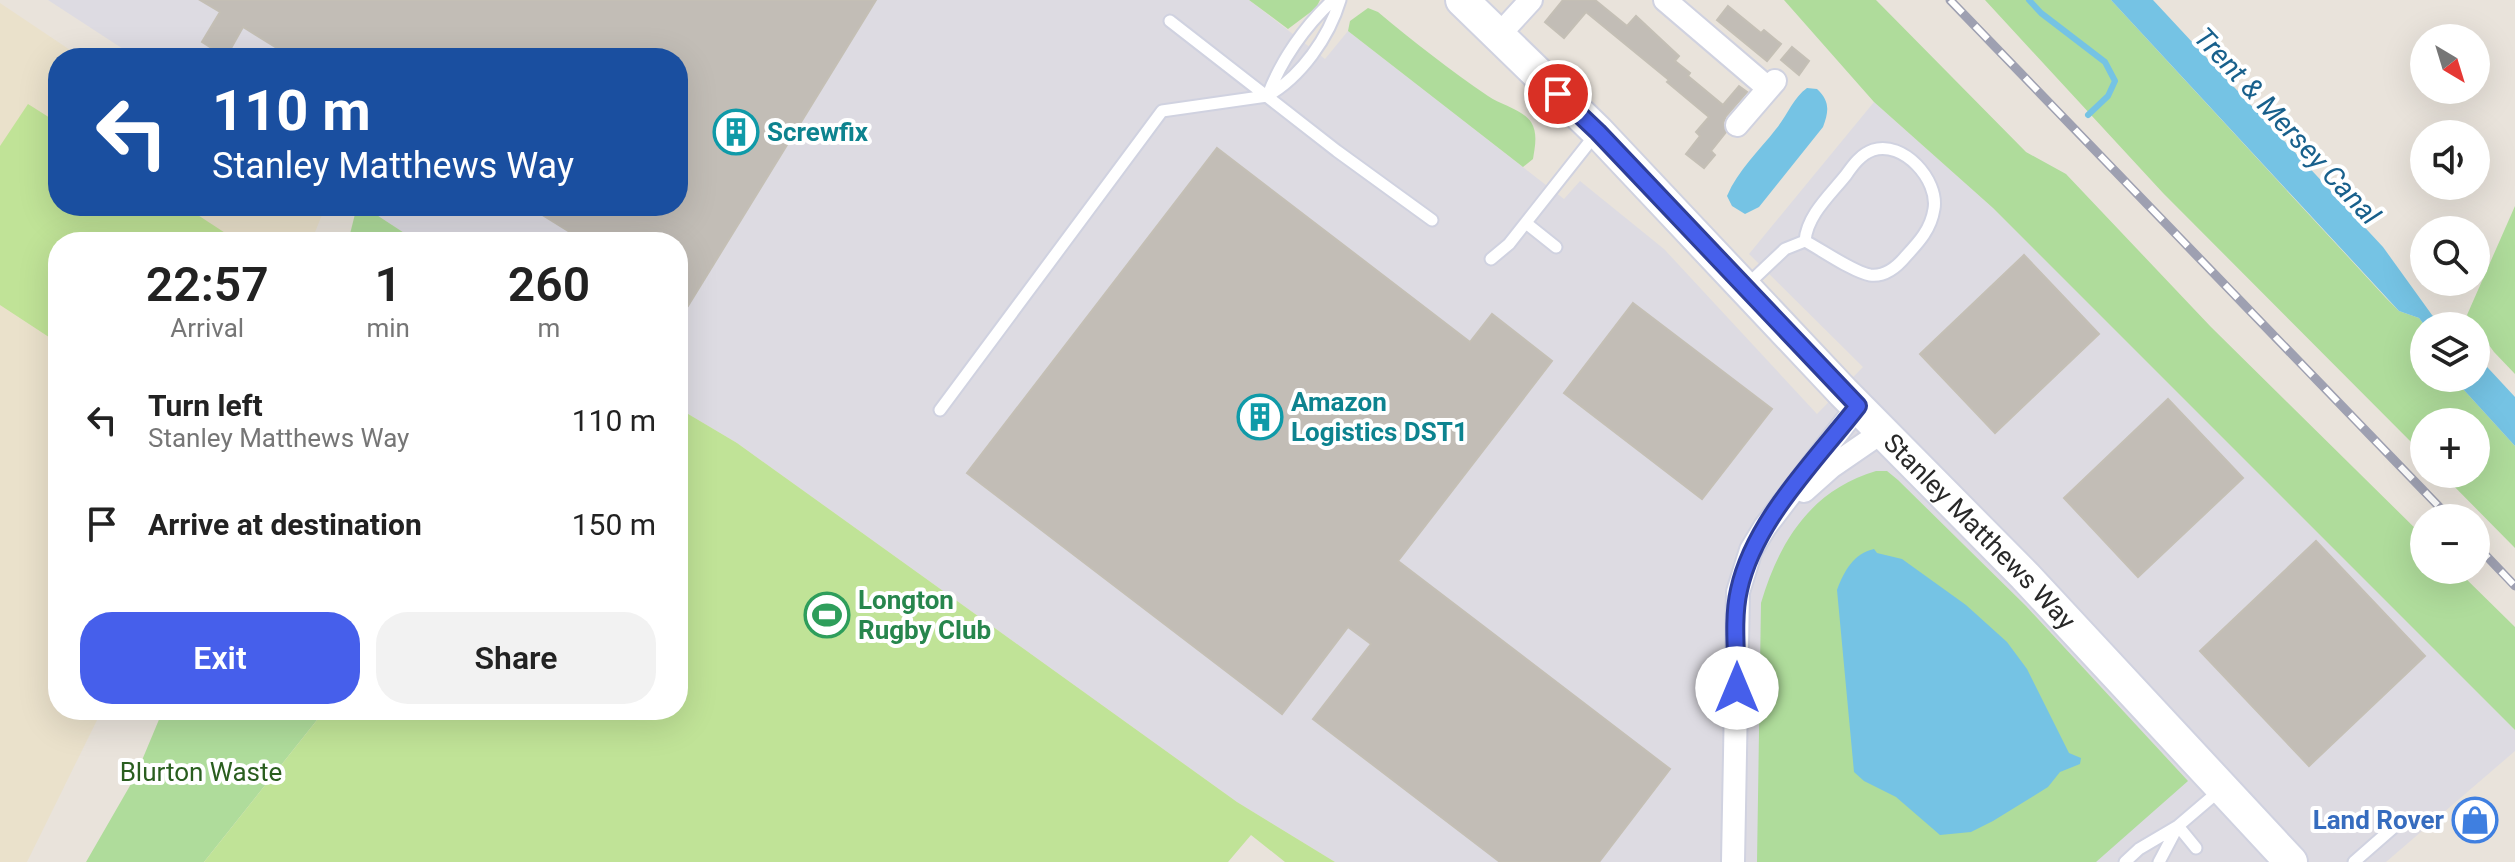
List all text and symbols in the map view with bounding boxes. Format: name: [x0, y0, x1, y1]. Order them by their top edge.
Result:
water label: Trent & Mersey Canal: [2187, 21, 2387, 232]
north arrow: [2410, 24, 2490, 104]
map controls: [2410, 24, 2490, 584]
pin: [1524, 60, 1592, 128]
icon: arrive: [1536, 72, 1580, 116]
text: 110 m: [212, 78, 371, 144]
icon: left: [80, 80, 184, 184]
building icon: Screwfix: [712, 108, 760, 156]
place label: Screwfix: [767, 117, 869, 147]
button: sound: [2410, 120, 2490, 200]
text: Stanley Matthews Way: [212, 145, 574, 187]
button: search: [2410, 216, 2490, 296]
text: 22:57: [146, 256, 269, 313]
text: 1: [375, 256, 402, 313]
text: 260: [508, 256, 590, 313]
button: layers: [2410, 312, 2490, 392]
text: Arrival: [170, 313, 244, 343]
text: min: [366, 313, 410, 343]
text: m: [538, 313, 560, 343]
place label: Amazon Logistics DST1: [1291, 387, 1468, 447]
text: Turn left: [148, 388, 263, 423]
building icon: Amazon Logistics DST1: [1236, 393, 1284, 441]
icon: left: [80, 398, 124, 442]
text: 110 m: [572, 403, 656, 438]
button: +: [2410, 408, 2490, 488]
text: Stanley Matthews Way: [148, 423, 409, 453]
street label: Stanley Matthews Way: [1878, 427, 2082, 635]
icon: arrive: [80, 502, 124, 546]
button: −: [2410, 504, 2490, 584]
text: Arrive at destination: [148, 507, 422, 542]
text: 150 m: [572, 507, 656, 542]
place label: Longton Rugby Club: [858, 585, 991, 645]
sports icon: Longton Rugby Club: [803, 591, 851, 639]
button: Exit: [80, 612, 360, 704]
button: Share: [376, 612, 656, 704]
position arrow: [1695, 646, 1779, 730]
park label: Blurton Waste: [120, 757, 282, 787]
shop icon: Land Rover: [2451, 796, 2499, 844]
place label: Land Rover: [2313, 805, 2444, 835]

